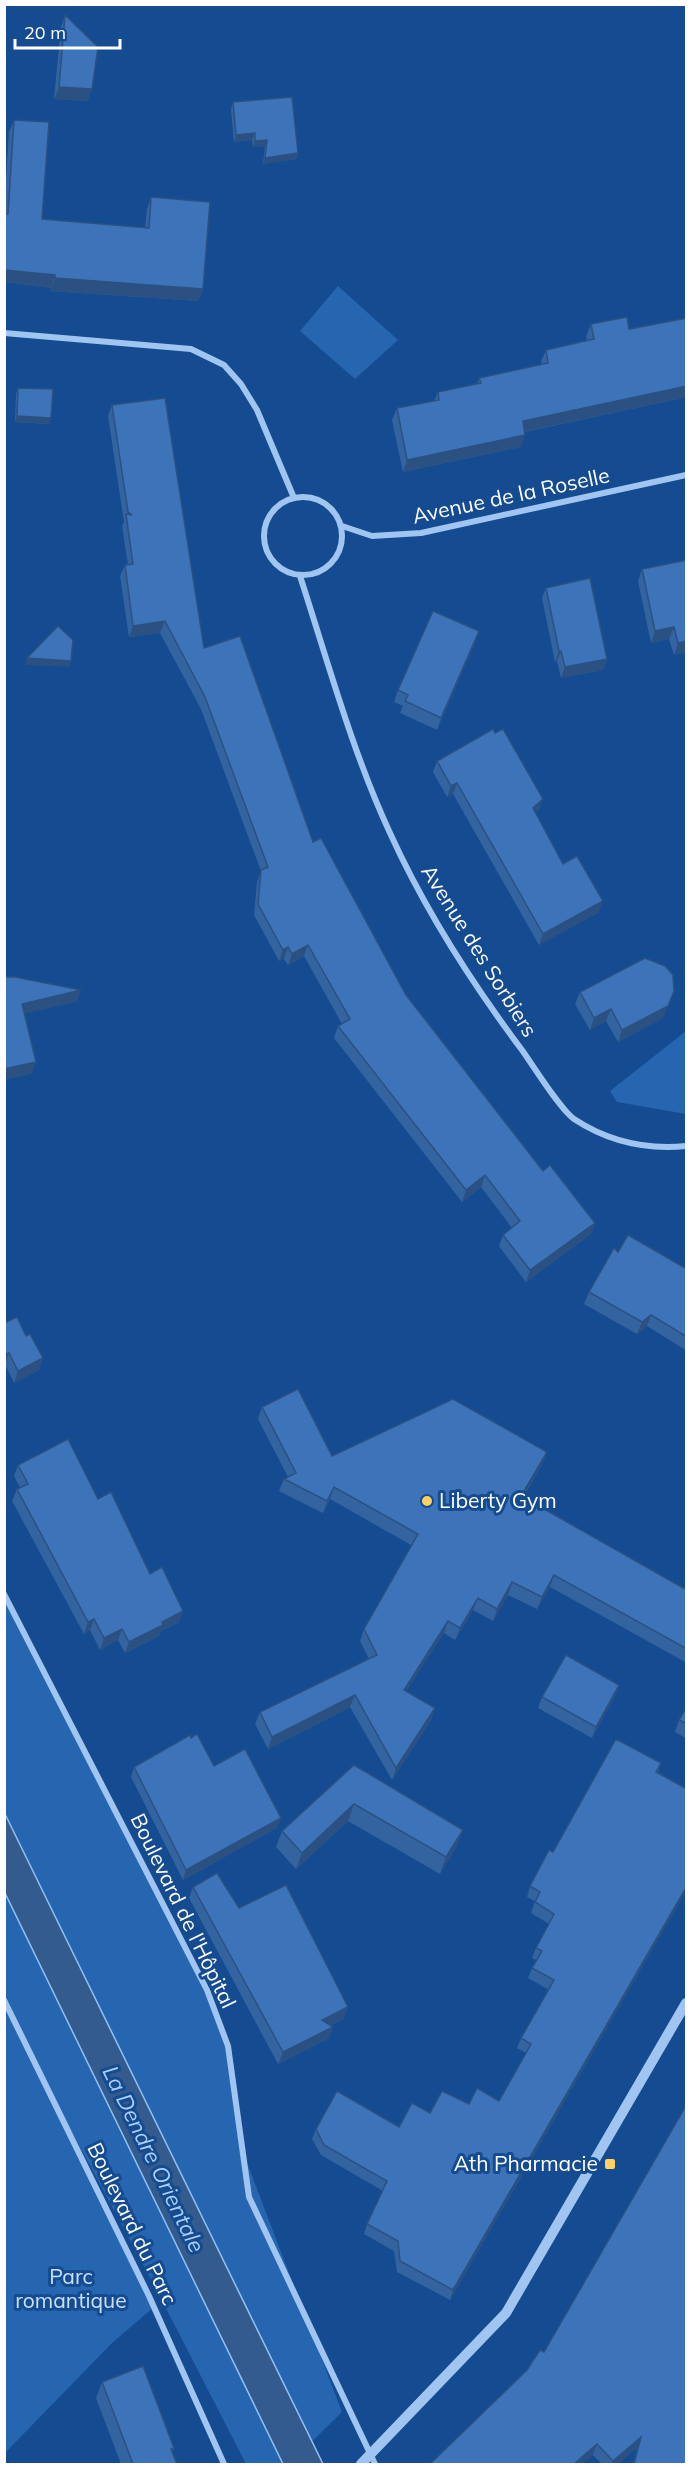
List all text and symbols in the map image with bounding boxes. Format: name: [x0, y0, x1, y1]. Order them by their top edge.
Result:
scale bar: [15, 12, 120, 50]
text: 20 m: [24, 21, 66, 44]
street label: Avenue de la Roselle: [410, 461, 612, 529]
street label: Avenue des Sorbiers: [416, 860, 543, 1041]
place label: Liberty Gym: [439, 1487, 557, 1513]
marker: Liberty Gym: [420, 1494, 434, 1508]
street label: Boulevard de l'Hôpital: [125, 1809, 242, 2012]
water label: La Dendre Orientale: [97, 2061, 211, 2257]
street label: Boulevard du Parc: [82, 2138, 184, 2309]
place label: Ath Pharmacie: [454, 2150, 598, 2176]
marker: Ath Pharmacie: [603, 2157, 617, 2171]
park label: Parc romantique: [15, 2263, 127, 2313]

